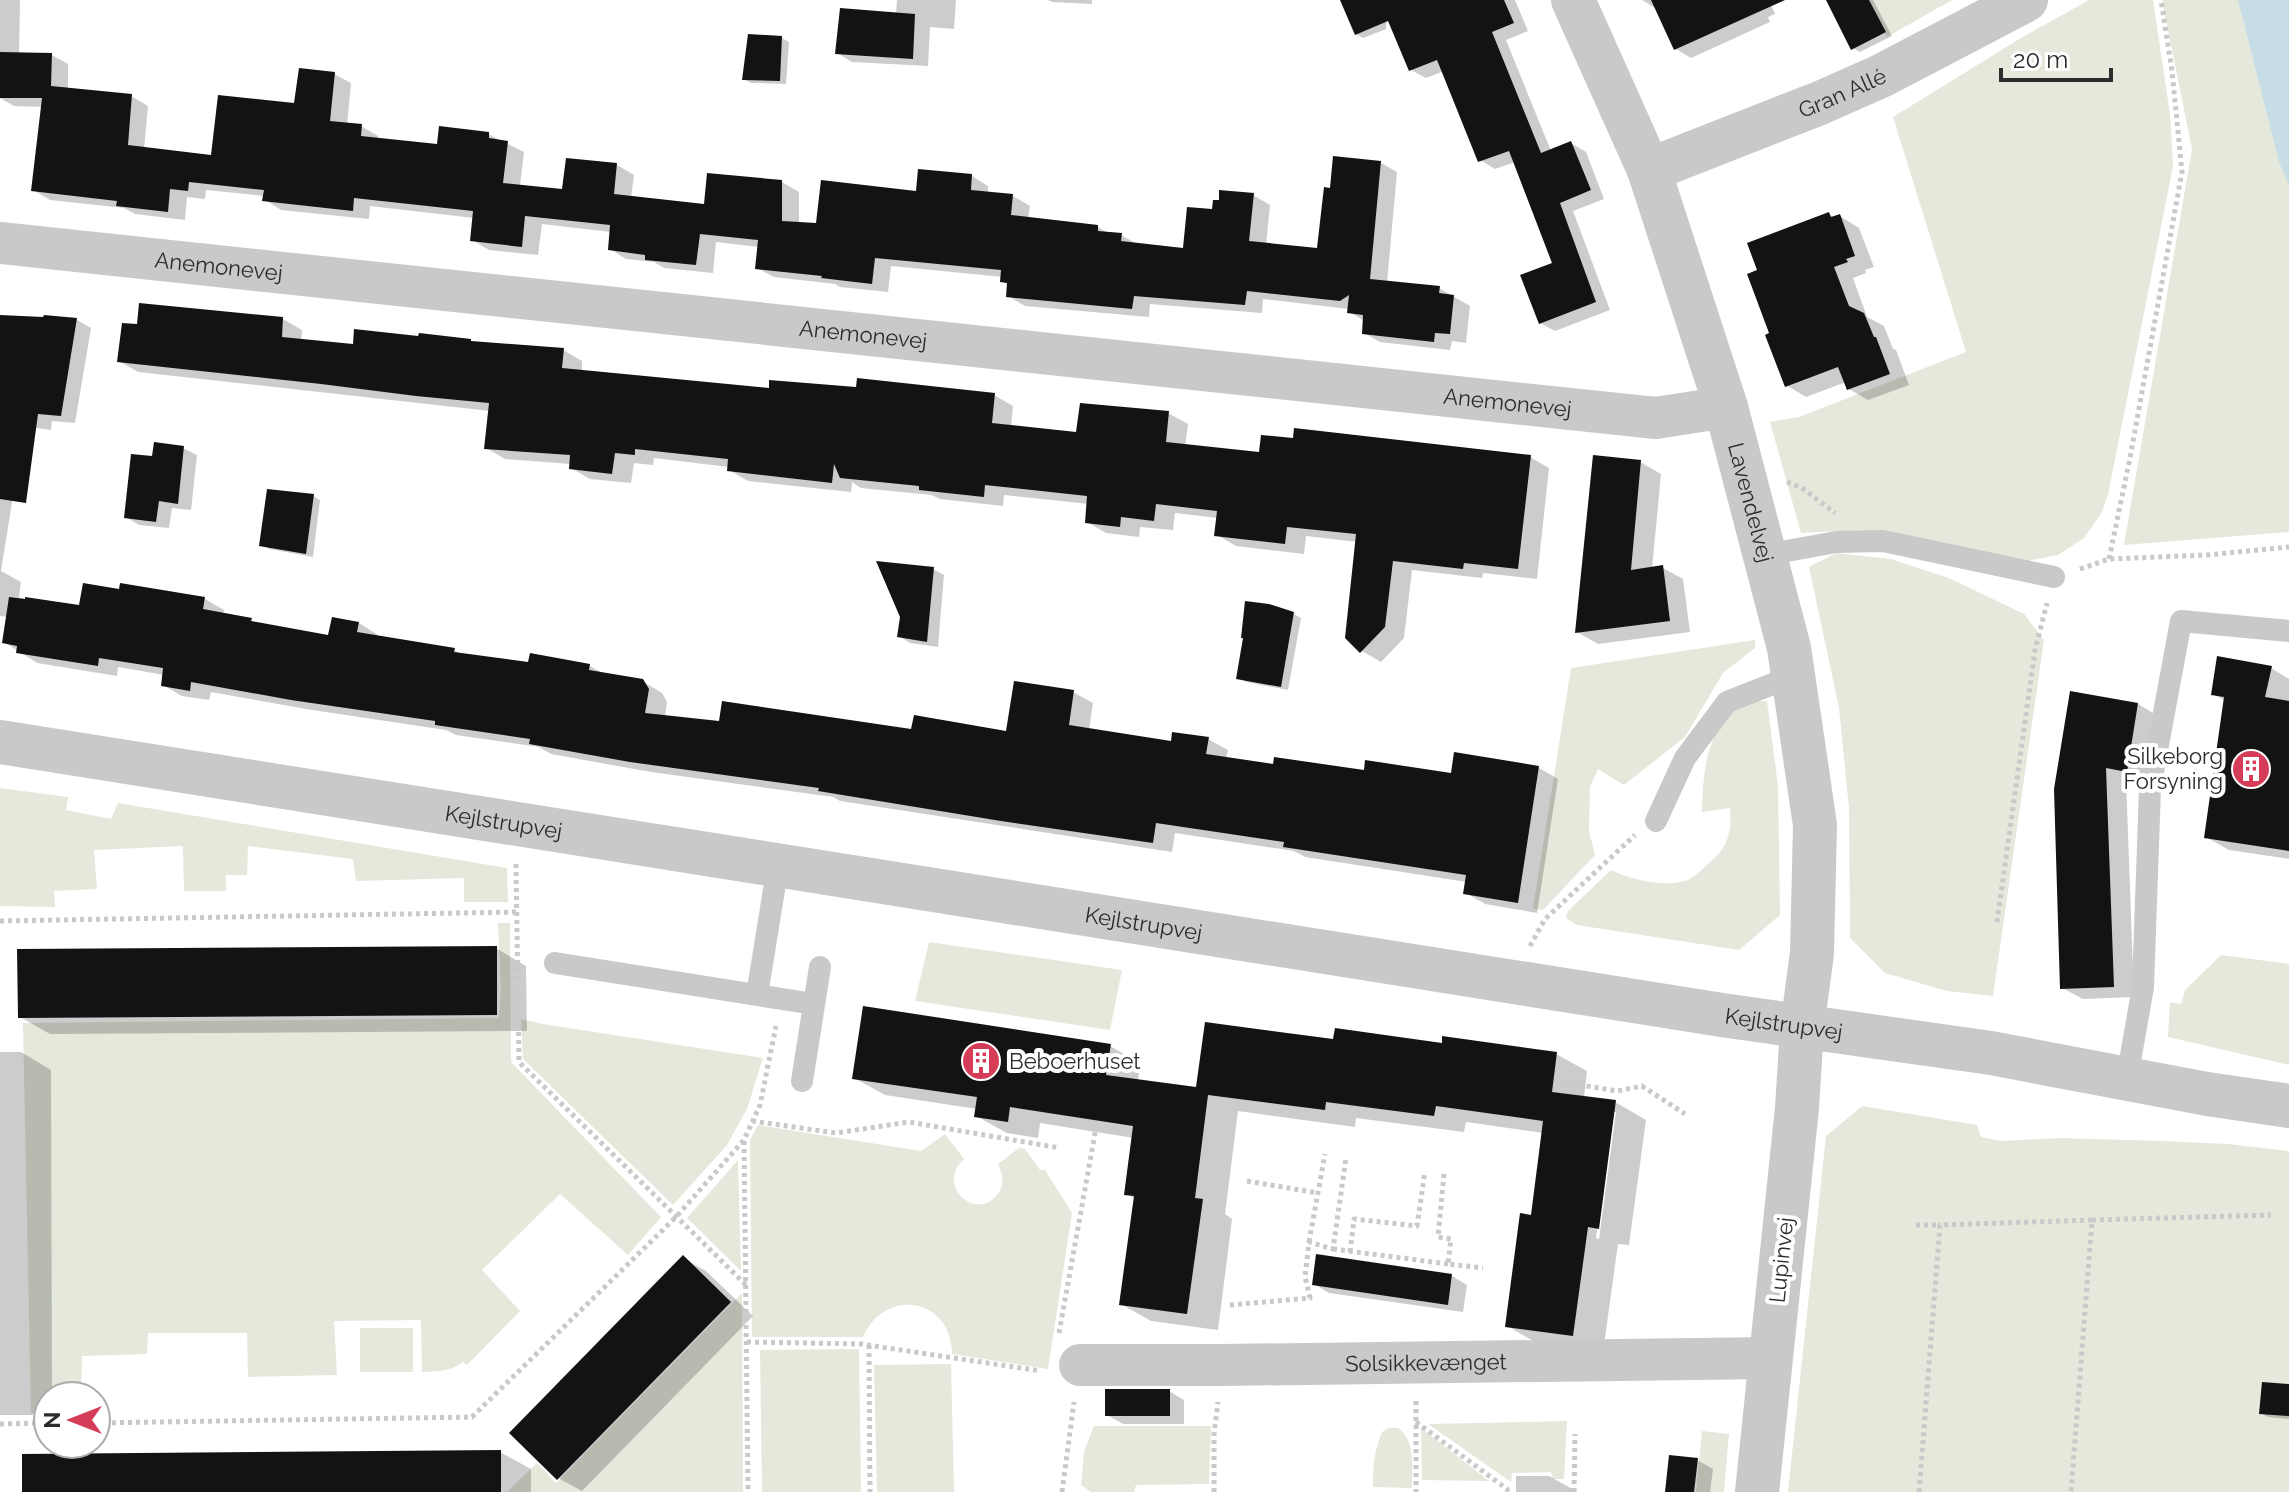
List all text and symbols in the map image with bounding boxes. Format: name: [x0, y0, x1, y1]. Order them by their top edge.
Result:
scale bar: [2001, 32, 2111, 82]
text: 20 m: [2013, 45, 2068, 74]
street label: Gran Allé: [1795, 62, 1890, 123]
street label: Anemonevej: [153, 246, 284, 286]
street label: Anemonevej: [798, 315, 929, 354]
street label: Anemonevej: [1442, 383, 1573, 422]
street label: Lavendelvej: [1723, 440, 1779, 565]
place label: Silkeborg Forsyning: [2124, 743, 2223, 794]
building icon: Silkeborg Forsyning: [2230, 748, 2272, 790]
street label: Kejlstrupvej: [443, 800, 564, 844]
street label: Kejlstrupvej: [1083, 901, 1204, 945]
street label: Kejlstrupvej: [1723, 1003, 1844, 1045]
building icon: Beboerhuset: [960, 1040, 1002, 1082]
place label: Beboerhuset: [1009, 1048, 1141, 1074]
street label: Lupinvej: [1764, 1216, 1798, 1304]
street label: Solsikkevænget: [1345, 1348, 1508, 1376]
north arrow: [32, 1380, 112, 1460]
text: N: [39, 1412, 65, 1428]

